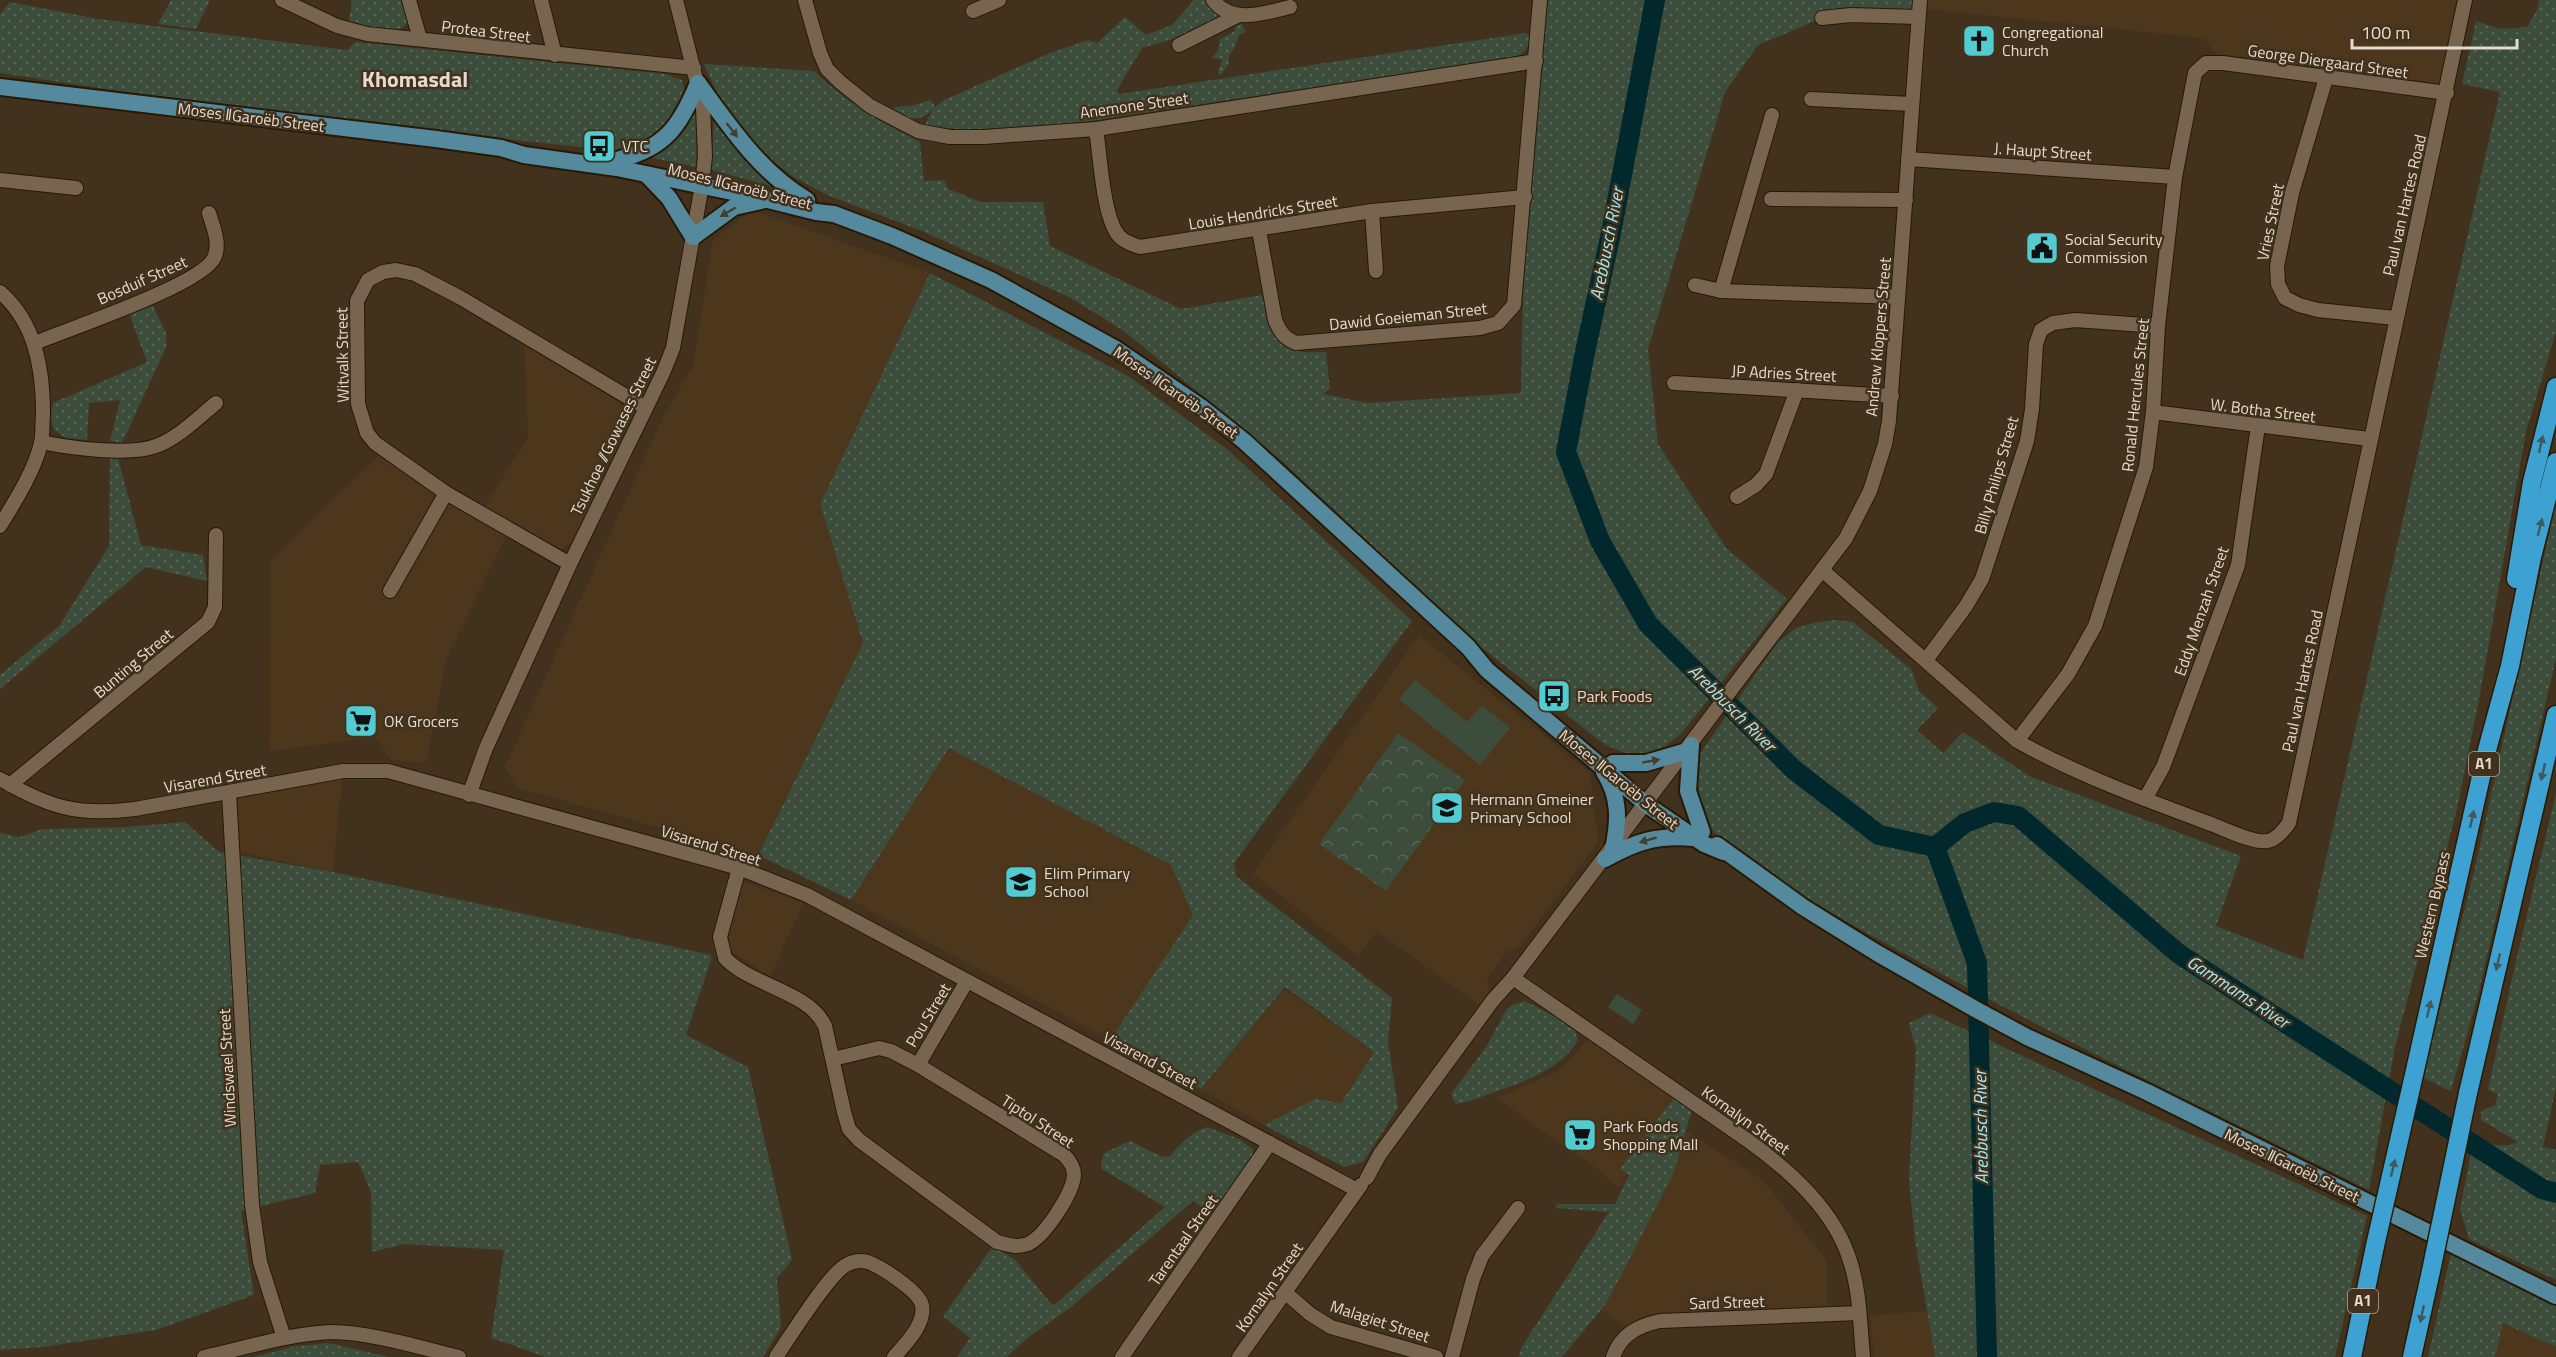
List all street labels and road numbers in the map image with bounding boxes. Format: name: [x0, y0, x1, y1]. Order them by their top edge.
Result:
street label: Protea Street: [440, 14, 532, 48]
street label: George Diergaard Street: [2246, 38, 2410, 84]
street label: Anemone Street: [1078, 85, 1190, 125]
street label: Moses ǁGaroëb Street: [176, 96, 326, 138]
street label: Paul van Hartes Road: [2376, 132, 2432, 278]
street label: J. Haupt Street: [1993, 136, 2093, 166]
street label: Moses ǁGaroëb Street: [665, 156, 815, 216]
street label: Vries Street: [2250, 181, 2290, 263]
street label: Louis Hendricks Street: [1187, 188, 1340, 236]
street label: Bosduif Street: [93, 249, 191, 311]
street label: Andrew Kloppers Street: [1859, 256, 1897, 418]
street label: Dawid Goeieman Street: [1328, 296, 1489, 336]
street label: Witvalk Street: [329, 307, 355, 403]
street label: Ronald Hercules Street: [2115, 317, 2155, 473]
street label: Moses ǁGaroëb Street: [1109, 340, 1244, 444]
street label: Tsukhoe //Gowases Street: [564, 352, 662, 519]
street label: JP Adries Street: [1731, 358, 1837, 388]
street label: W. Botha Street: [2209, 392, 2317, 428]
street label: Billy Philips Street: [1968, 413, 2024, 537]
street label: Eddy Menzah Street: [2168, 543, 2235, 679]
street label: Paul van Hartes Road: [2275, 608, 2329, 754]
street label: Bunting Street: [88, 622, 178, 704]
street label: Moses ǁGaroëb Street: [1554, 723, 1684, 835]
road number: A1: [2469, 752, 2499, 776]
street label: Visarend Street: [162, 757, 268, 799]
street label: Visarend Street: [658, 818, 764, 872]
street label: Western Bypass: [2408, 849, 2456, 961]
street label: Pou Street: [899, 978, 957, 1052]
street label: Windswael Street: [212, 1008, 242, 1128]
street label: Visarend Street: [1099, 1025, 1202, 1095]
street label: Kornalyn Street: [1697, 1080, 1796, 1161]
street label: Tiptol Street: [997, 1088, 1080, 1154]
street label: Moses ǁGaroëb Street: [2220, 1122, 2364, 1208]
street label: Tarentaal Street: [1142, 1189, 1224, 1291]
street label: Kornalyn Street: [1229, 1237, 1309, 1337]
street label: Sard Street: [1689, 1289, 1765, 1315]
road number: A1: [2348, 1289, 2378, 1313]
street label: Malagiet Street: [1327, 1294, 1433, 1348]

